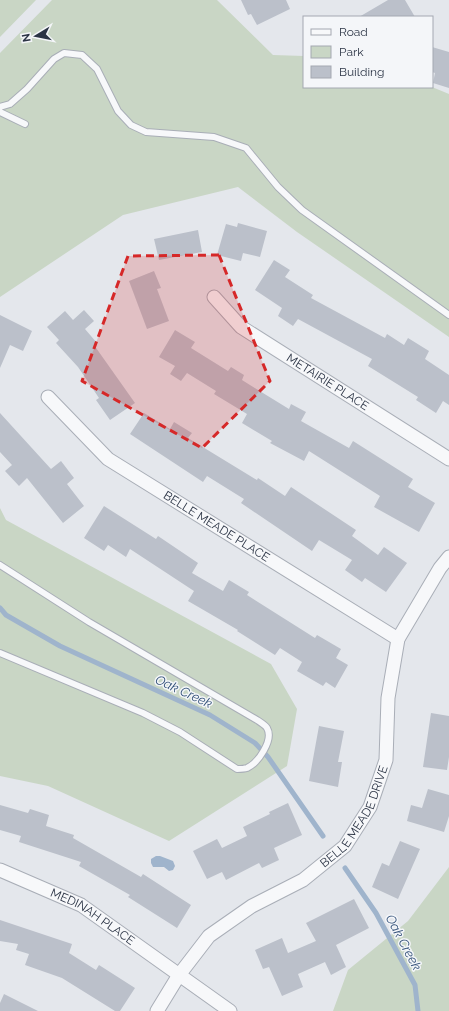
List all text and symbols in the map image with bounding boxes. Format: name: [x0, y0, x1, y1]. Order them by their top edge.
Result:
north arrow: [16, 16, 56, 56]
legend: [303, 16, 433, 88]
text: Road: [339, 25, 368, 39]
text: N: [20, 32, 34, 43]
text: Park: [339, 45, 364, 59]
text: Building: [339, 65, 385, 79]
street label: METAIRIE PLACE: [284, 351, 371, 413]
street label: BELLE MEADE PLACE: [161, 488, 272, 565]
water label: Oak Creek: [153, 672, 215, 711]
street label: BELLE MEADE DRIVE: [317, 764, 391, 870]
street label: MEDINAH PLACE: [48, 886, 137, 948]
water label: Oak Creek: [383, 912, 425, 973]

